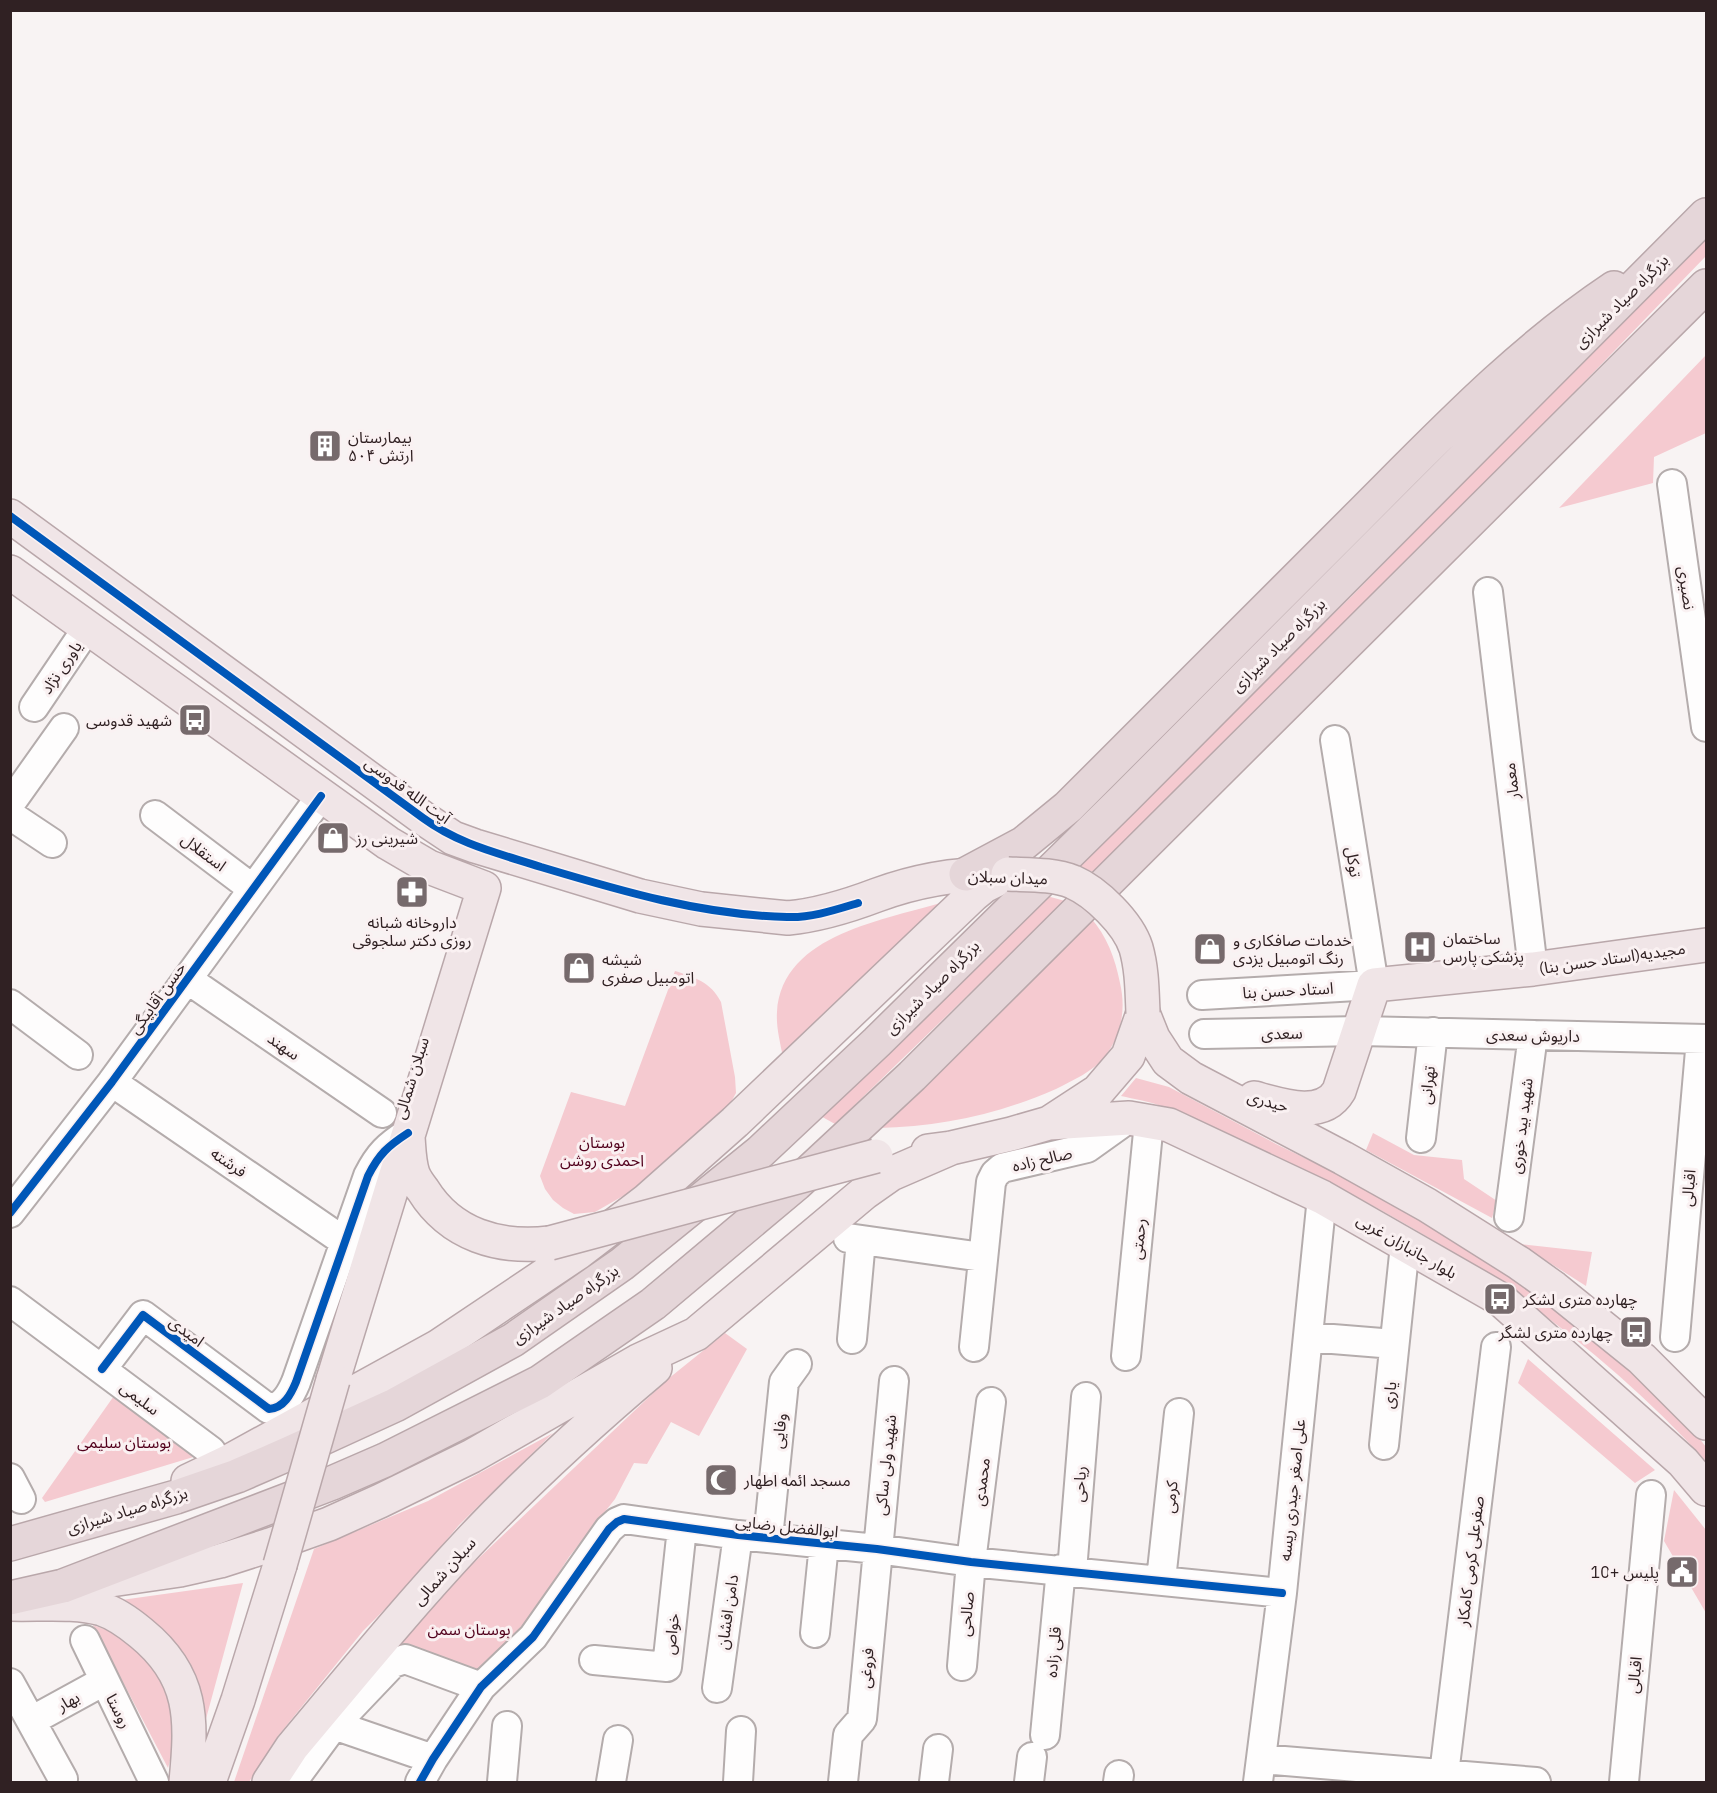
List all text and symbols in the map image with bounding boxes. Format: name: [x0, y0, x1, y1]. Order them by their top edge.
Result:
street label: بزرگراه صیاد شیرازی: [1570, 250, 1672, 352]
place label: بیمارستان ۵۰۴ ارتش: [348, 427, 414, 465]
building icon: بیمارستان ۵۰۴ ارتش: [307, 428, 343, 464]
street label: نصیری: [1674, 565, 1700, 611]
street label: بزرگراه صیاد شیرازی: [1227, 594, 1329, 696]
street label: یاوری نژاد: [36, 636, 86, 698]
bus stop icon: شهید قدوسی: [177, 702, 213, 738]
place label: شهید قدوسی: [86, 710, 172, 730]
street label: آیت الله قدوسی: [361, 752, 456, 829]
street label: معمار: [1499, 762, 1523, 801]
shop icon: شیرینی رز: [315, 820, 351, 856]
place label: شیرینی رز: [355, 828, 418, 848]
street label: استقلال: [177, 829, 230, 876]
street label: توکل: [1342, 845, 1366, 879]
street label: میدان سبلان: [968, 866, 1048, 888]
pharmacy icon: داروخانه شبانه روزی دکتر سلجوقی: [394, 874, 430, 910]
place label: داروخانه شبانه روزی دکتر سلجوقی: [352, 912, 472, 950]
place label: ساختمان پزشکی پارس: [1443, 928, 1524, 967]
hospital icon: ساختمان پزشکی پارس: [1402, 929, 1438, 965]
place label: خدمات صافکاری و رنگ اتومبیل یزدی: [1233, 930, 1352, 968]
shop icon: خدمات صافکاری و رنگ اتومبیل یزدی: [1192, 931, 1228, 967]
street label: بزرگراه صیاد شیرازی: [881, 936, 983, 1038]
street label: مجیدیه(استاد حسن بنا): [1537, 938, 1687, 978]
place label: شیشه اتومبیل صفری: [602, 949, 694, 987]
shop icon: شیشه اتومبیل صفری: [561, 950, 597, 986]
street label: حسن آقابیگی: [124, 958, 190, 1038]
street label: استاد حسن بنا: [1242, 978, 1334, 1002]
street label: سعدی: [1261, 1023, 1303, 1043]
street label: داریوش سعدی: [1486, 1024, 1580, 1046]
street label: سهند: [264, 1028, 304, 1064]
street label: سبلان شمالی: [389, 1035, 433, 1121]
street label: تهرانی: [1415, 1064, 1439, 1105]
street label: شهید بید خوری: [1505, 1077, 1537, 1175]
street label: حیدری: [1245, 1086, 1291, 1116]
park label: بوستان احمدی روشن: [560, 1132, 644, 1170]
street label: صالح زاده: [1010, 1142, 1075, 1179]
street label: فرشته: [207, 1143, 251, 1181]
street label: اقبالی: [1676, 1169, 1700, 1207]
street label: بلوار جانبازان غربی: [1353, 1209, 1461, 1283]
street label: رحمتی: [1126, 1217, 1150, 1261]
street label: بزرگراه صیاد شیرازی: [508, 1260, 622, 1348]
bus stop icon: چهارده متری لشکر: [1482, 1281, 1518, 1317]
place label: چهارده متری لشکر: [1522, 1289, 1637, 1310]
street label: امیدی: [165, 1311, 209, 1351]
bus stop icon: چهارده متری لشگر: [1618, 1314, 1654, 1350]
place label: چهارده متری لشگر: [1498, 1322, 1613, 1343]
street label: سلیمی: [116, 1377, 164, 1419]
street label: یاری: [1378, 1380, 1400, 1410]
street label: وفایی: [767, 1412, 791, 1450]
street label: شهید ولی ساکی: [870, 1414, 900, 1516]
street label: علی اصغر حیدری ریسه: [1275, 1418, 1309, 1562]
park label: بوستان سلیمی: [77, 1432, 171, 1452]
street label: محمدی: [968, 1457, 994, 1507]
mosque icon: مسجد ائمه اطهار: [703, 1462, 739, 1498]
street label: ریاحی: [1068, 1465, 1090, 1503]
place label: مسجد ائمه اطهار: [743, 1470, 851, 1490]
street label: کرمی: [1158, 1479, 1182, 1514]
street label: بزرگراه صیاد شیرازی: [64, 1482, 190, 1538]
street label: صفرعلی کرمی کامکار: [1452, 1495, 1488, 1628]
street label: ابوالفضل رضایی: [735, 1511, 839, 1541]
street label: سبلان شمالی: [408, 1533, 480, 1609]
public building icon: پلیس +10: [1664, 1554, 1700, 1590]
place label: پلیس +10: [1591, 1562, 1659, 1583]
street label: دامن افشان: [712, 1573, 742, 1651]
street label: صالحی: [954, 1591, 978, 1637]
street label: خواص: [659, 1612, 683, 1656]
park label: بوستان سمن: [427, 1619, 511, 1639]
street label: قلی زاده: [1041, 1626, 1065, 1678]
street label: فروغی: [854, 1647, 878, 1689]
street label: اقبالی: [1622, 1656, 1646, 1694]
street label: بهار: [52, 1687, 83, 1716]
street label: روستا: [102, 1690, 136, 1732]

